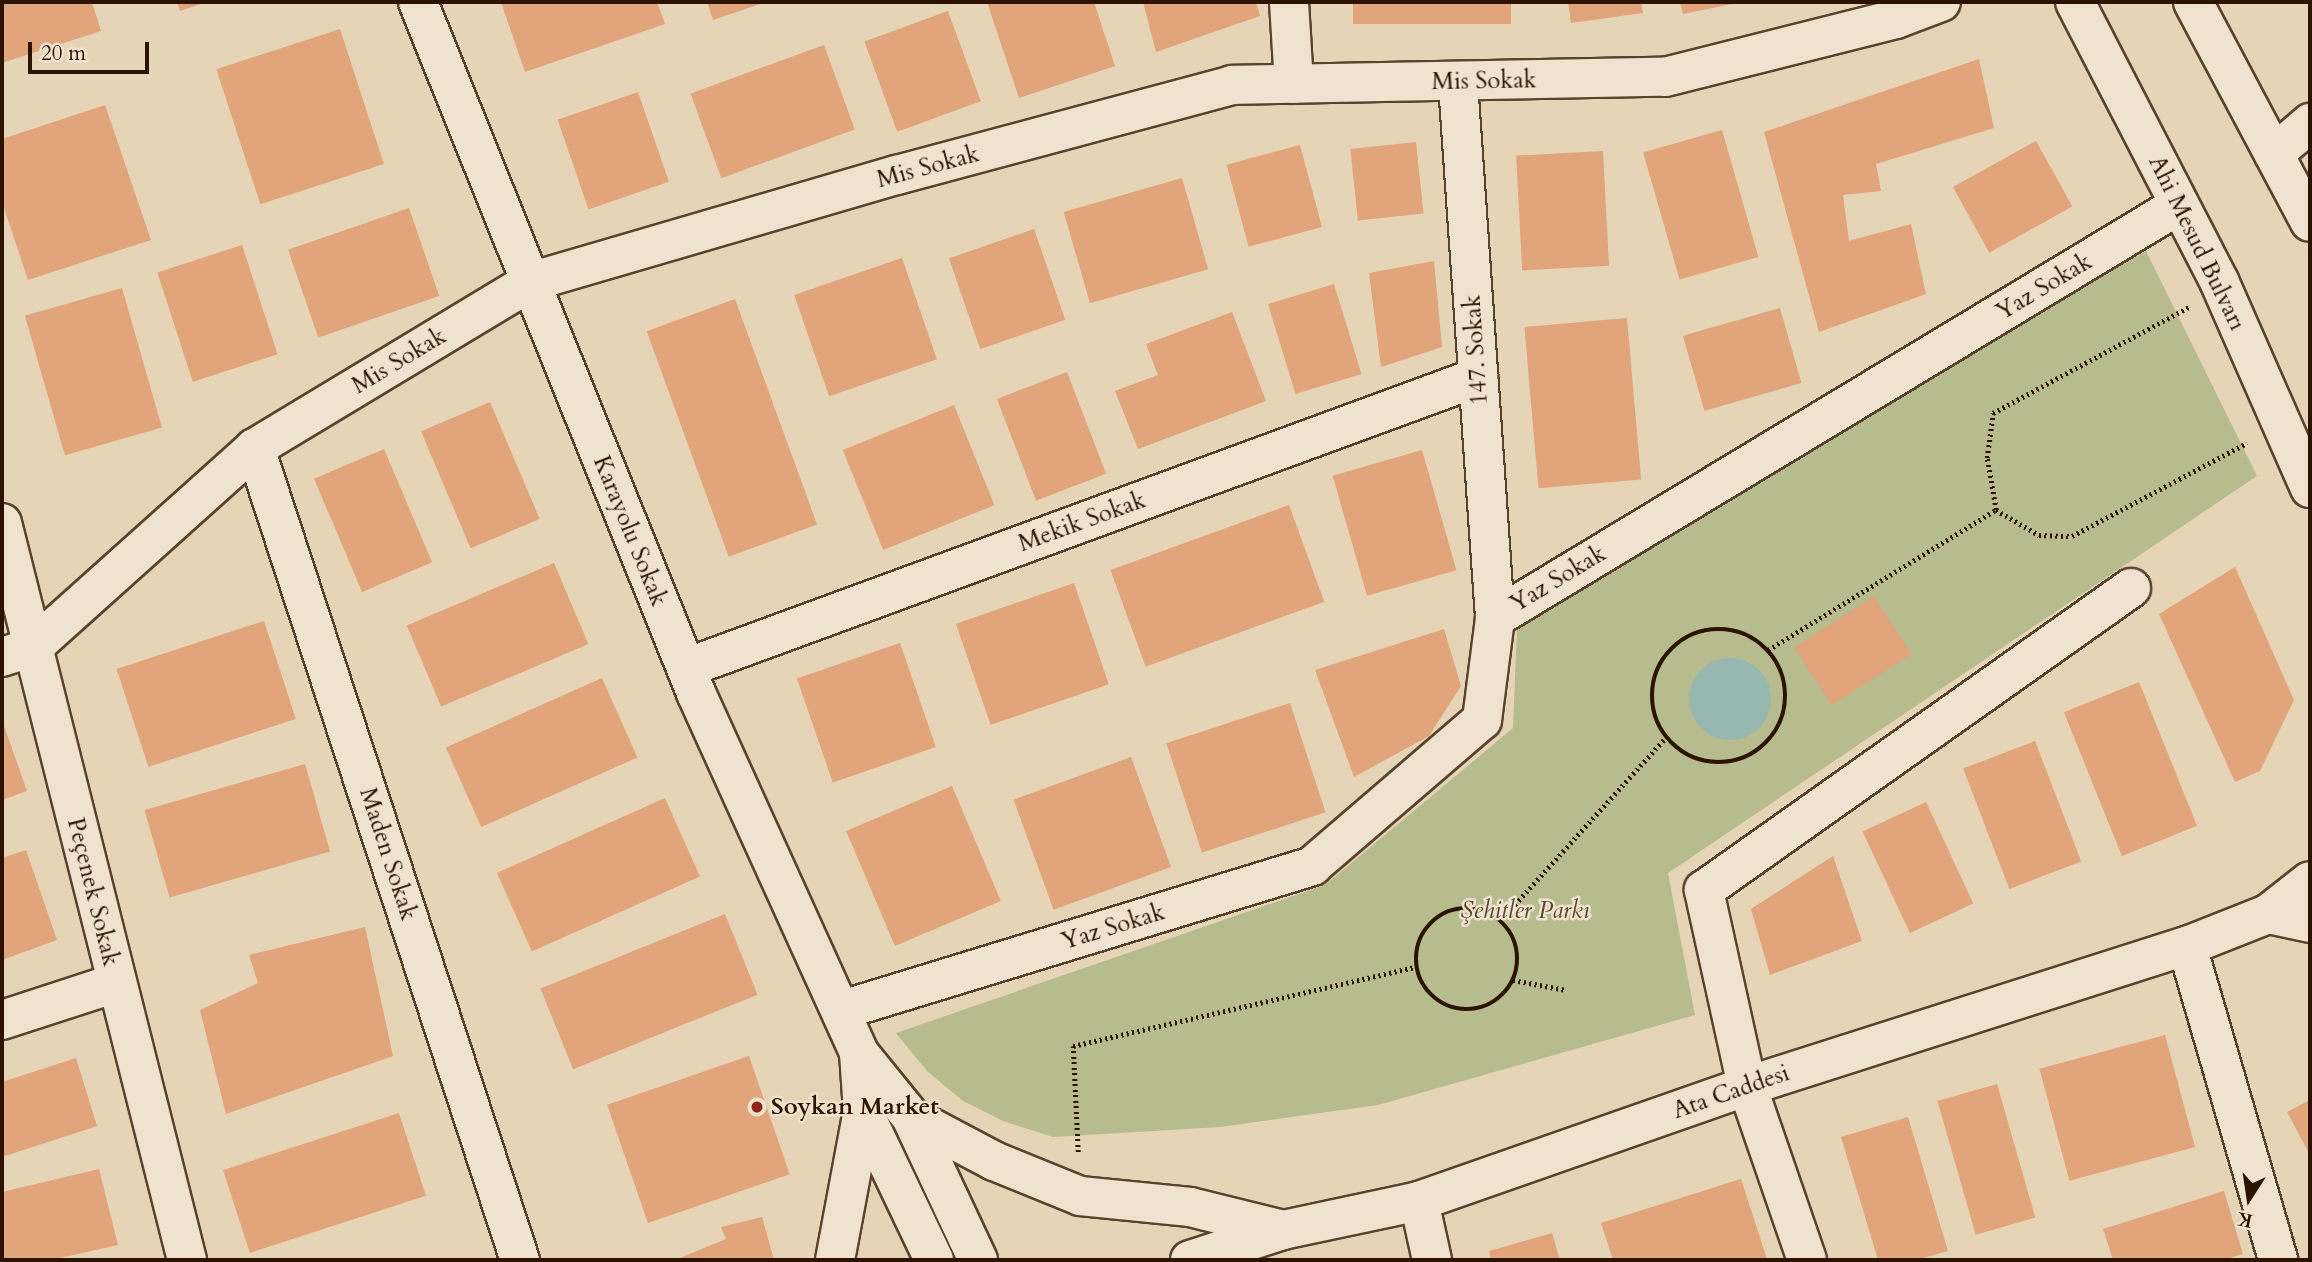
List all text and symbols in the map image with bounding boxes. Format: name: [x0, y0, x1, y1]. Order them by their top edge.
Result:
scale bar: [32, 28, 152, 72]
text: 20 m: [41, 39, 86, 68]
street label: Mis Sokak: [1431, 66, 1537, 96]
street label: Mis Sokak: [874, 140, 982, 194]
street label: Ahi Mesud Bulvarı: [2142, 151, 2252, 335]
street label: Yaz Sokak: [1991, 247, 2097, 327]
street label: 147. Sokak: [1458, 294, 1494, 406]
street label: Mis Sokak: [347, 322, 451, 400]
street label: Karayolu Sokak: [587, 452, 673, 610]
street label: Mekik Sokak: [1014, 486, 1150, 558]
street label: Yaz Sokak: [1505, 539, 1611, 619]
street label: Maden Sokak: [353, 784, 423, 924]
street label: Peçenek Sokak: [61, 815, 125, 969]
park label: Şehitler Parkı: [1461, 897, 1589, 925]
street label: Yaz Sokak: [1058, 898, 1168, 956]
street label: Ata Caddesi: [1669, 1059, 1793, 1125]
place label: Soykan Market: [771, 1093, 939, 1121]
marker: Soykan Market: [749, 1099, 765, 1115]
north arrow: [2214, 1164, 2284, 1234]
text: K: [2234, 1205, 2255, 1234]

